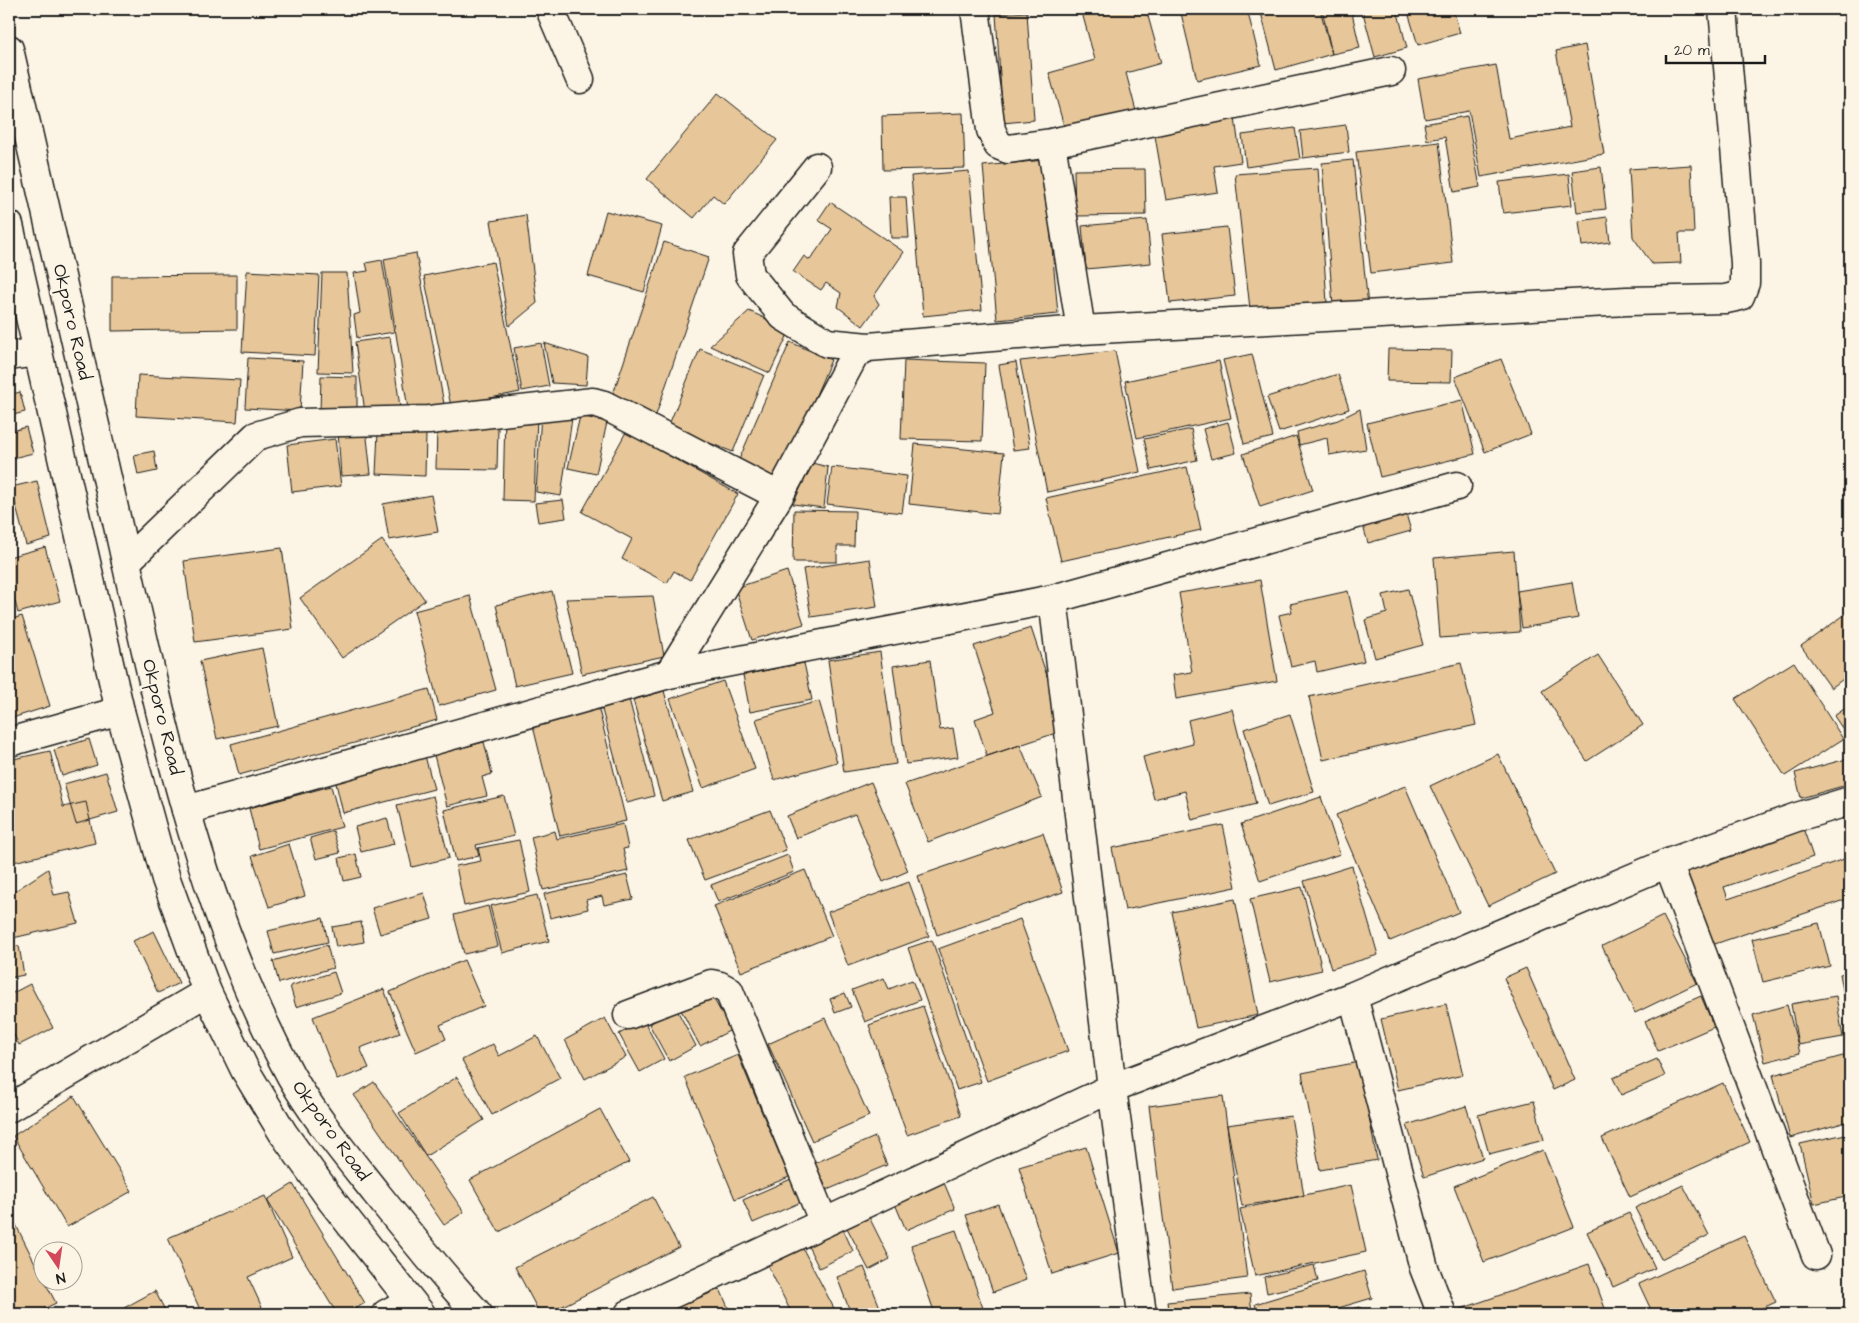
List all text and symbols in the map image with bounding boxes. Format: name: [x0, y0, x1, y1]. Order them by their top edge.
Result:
scale bar: [1666, 32, 1765, 64]
text: 20 m: [1674, 40, 1710, 61]
street label: Okporo Road: [46, 261, 98, 383]
street label: Okporo Road: [135, 656, 189, 778]
street label: Okporo Road: [285, 1075, 377, 1187]
north arrow: [32, 1240, 82, 1290]
text: N: [54, 1267, 67, 1288]

